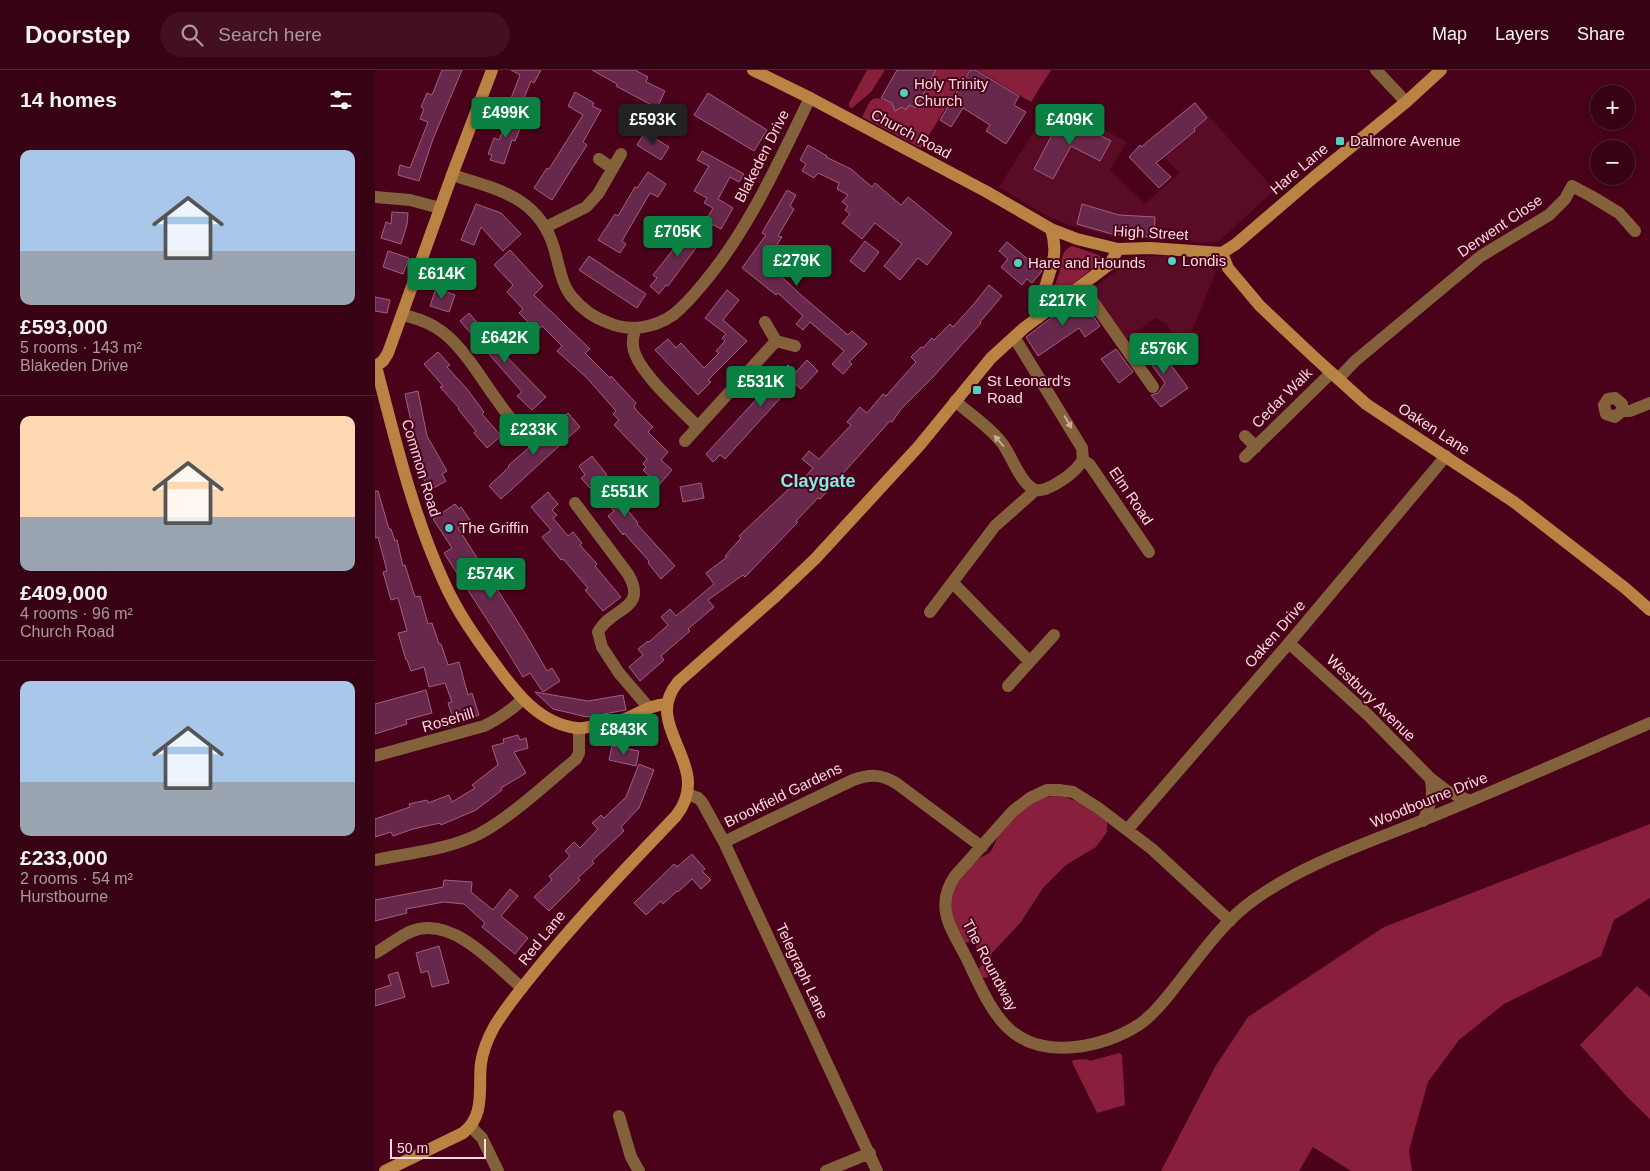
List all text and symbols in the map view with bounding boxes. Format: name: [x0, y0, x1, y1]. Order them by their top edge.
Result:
search box: [160, 12, 510, 57]
text: Doorstep: [25, 21, 130, 48]
icon: search: [178, 21, 206, 49]
text: Search here: [218, 24, 322, 45]
text: Map: [1432, 24, 1467, 44]
text: Layers: [1495, 24, 1549, 44]
text: Share: [1577, 24, 1625, 44]
place label: Holy Trinity Church: [914, 75, 989, 109]
map controls: [1590, 85, 1635, 185]
button: +: [1590, 85, 1635, 130]
icon: filters: [327, 86, 355, 114]
marker: Holy Trinity Church: [898, 87, 910, 99]
text: 14 homes: [20, 88, 117, 111]
pin: £499K: [471, 97, 541, 139]
text: £499K: [482, 104, 530, 121]
pin: £593K: [618, 104, 688, 146]
pin: £409K: [1035, 104, 1105, 146]
street label: Church Road: [868, 105, 954, 162]
street label: Blakeden Drive: [731, 107, 792, 205]
text: £593K: [629, 111, 677, 128]
text: £409K: [1046, 111, 1094, 128]
place label: Dalmore Avenue: [1350, 132, 1461, 149]
marker: Dalmore Avenue: [1334, 135, 1346, 147]
street label: Hare Lane: [1266, 140, 1331, 198]
button: −: [1590, 140, 1635, 185]
icon: home: [143, 183, 233, 273]
street label: Derwent Close: [1454, 191, 1545, 260]
pin: £705K: [643, 216, 713, 258]
street label: High Street: [1113, 222, 1190, 243]
text: £705K: [654, 223, 702, 240]
pin: £279K: [762, 244, 832, 287]
text: £279K: [773, 252, 821, 269]
place label: Londis: [1182, 252, 1226, 269]
place label: Hare and Hounds: [1028, 254, 1146, 271]
marker: Londis: [1166, 255, 1178, 267]
marker: Hare and Hounds: [1012, 257, 1024, 269]
pin: £614K: [407, 258, 477, 300]
text: £614K: [418, 265, 466, 282]
pin: £217K: [1028, 284, 1098, 327]
text: £217K: [1039, 292, 1087, 309]
text: £593,000: [20, 315, 108, 338]
pin: £642K: [470, 322, 540, 364]
text: £642K: [481, 329, 529, 346]
pin: £576K: [1129, 332, 1199, 375]
text: 5 rooms · 143 m²: [20, 339, 142, 356]
text: £576K: [1140, 340, 1188, 357]
text: Blakeden Drive: [20, 357, 129, 374]
street label: Cedar Walk: [1248, 364, 1316, 431]
pin: £531K: [726, 366, 796, 408]
place label: St Leonard's Road: [987, 372, 1071, 406]
text: £531K: [737, 373, 785, 390]
marker: St Leonard's Road: [971, 384, 983, 396]
street label: Oaken Lane: [1395, 399, 1473, 458]
pin: £233K: [499, 414, 569, 456]
one-way arrow: [1063, 416, 1072, 429]
street label: Common Road: [399, 417, 444, 519]
text: £233K: [510, 421, 558, 438]
one-way arrow: [993, 435, 1005, 447]
icon: home: [143, 448, 233, 538]
street label: Elm Road: [1106, 464, 1157, 528]
district label: Claygate: [780, 471, 856, 491]
pin: £551K: [590, 476, 660, 518]
text: £551K: [601, 483, 649, 500]
place label: The Griffin: [459, 519, 529, 536]
marker: The Griffin: [443, 522, 455, 534]
pin: £574K: [456, 558, 526, 600]
text: £574K: [467, 565, 515, 582]
text: £409,000: [20, 581, 108, 604]
street label: Oaken Drive: [1241, 597, 1308, 671]
text: 4 rooms · 96 m²: [20, 605, 133, 622]
text: Church Road: [20, 623, 114, 640]
street label: Westbury Avenue: [1323, 651, 1419, 744]
street label: Rosehill: [420, 704, 476, 735]
icon: home: [143, 713, 233, 803]
pin: £843K: [589, 714, 659, 756]
text: £843K: [600, 721, 648, 738]
street label: Brookfield Gardens: [721, 759, 844, 830]
street label: Woodbourne Drive: [1368, 768, 1490, 831]
text: £233,000: [20, 846, 108, 869]
text: 2 rooms · 54 m²: [20, 870, 133, 887]
text: Hurstbourne: [20, 888, 108, 905]
street label: Red Lane: [515, 907, 569, 968]
street label: The Roundway: [959, 916, 1022, 1014]
street label: Telegraph Lane: [773, 920, 832, 1021]
scale bar: [390, 1136, 486, 1159]
text: 50 m: [397, 1140, 428, 1156]

